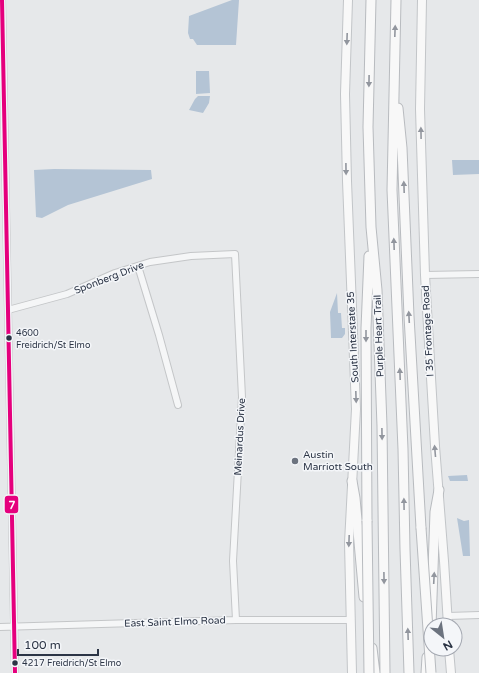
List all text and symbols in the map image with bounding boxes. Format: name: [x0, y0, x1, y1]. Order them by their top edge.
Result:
one-way arrow: [392, 24, 398, 37]
one-way arrow: [344, 33, 350, 46]
one-way arrow: [365, 75, 372, 87]
one-way arrow: [418, 126, 424, 139]
one-way arrow: [343, 163, 350, 175]
one-way arrow: [400, 181, 407, 193]
one-way arrow: [391, 238, 398, 250]
street label: Sponberg Drive: [72, 259, 146, 297]
street label: I 35 Frontage Road: [420, 285, 436, 377]
street label: South Interstate 35: [345, 291, 361, 383]
street label: Purple Heart Trail: [372, 295, 386, 377]
one-way arrow: [406, 310, 412, 323]
place label: 4600 Freidrich/St Elmo: [16, 328, 91, 351]
one-way arrow: [363, 330, 369, 343]
marker: 4600 Freidrich/St Elmo: [4, 333, 14, 343]
one-way arrow: [396, 368, 403, 380]
one-way arrow: [352, 391, 359, 403]
street label: Meinardus Drive: [232, 398, 248, 476]
one-way arrow: [379, 428, 385, 441]
one-way arrow: [432, 445, 438, 457]
place label: Austin Marriott South: [303, 449, 373, 473]
marker: Austin Marriott South: [290, 456, 300, 466]
line badge: 7: [4, 495, 19, 514]
one-way arrow: [401, 497, 407, 510]
text: 7: [9, 499, 16, 512]
one-way arrow: [346, 535, 352, 548]
one-way arrow: [381, 572, 387, 585]
one-way arrow: [430, 572, 437, 584]
street label: East Saint Elmo Road: [124, 614, 226, 630]
north arrow: [423, 617, 463, 657]
one-way arrow: [404, 628, 411, 640]
scale bar: [18, 631, 98, 657]
text: N: [441, 637, 455, 653]
text: 100 m: [24, 638, 61, 652]
marker: 4217 Freidrich/St Elmo: [10, 658, 20, 668]
place label: 4217 Freidrich/St Elmo: [22, 658, 122, 669]

